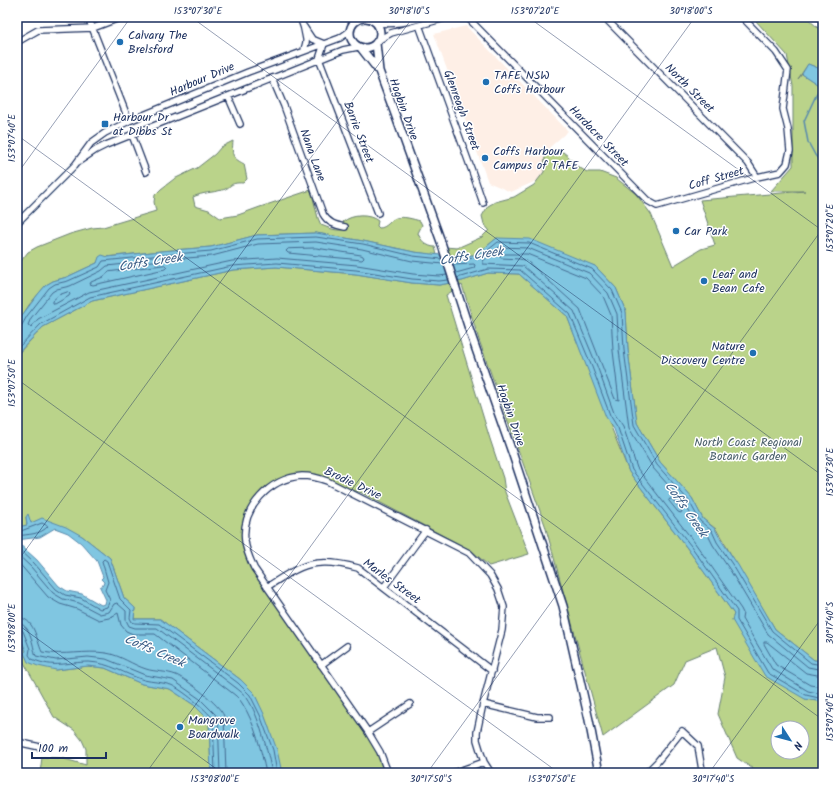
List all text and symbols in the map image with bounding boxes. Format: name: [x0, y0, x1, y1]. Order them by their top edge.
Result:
text: 153°07'30"E: [174, 3, 223, 19]
text: 30°18'10"S: [388, 3, 430, 19]
text: 153°07'20"E: [511, 3, 560, 19]
text: 30°18'00"S: [669, 3, 713, 19]
place label: Calvary The Brelsford: [128, 26, 188, 59]
marker: Calvary The Brelsford: [115, 37, 125, 47]
street label: Harbour Drive: [167, 57, 238, 102]
street label: North Street: [660, 59, 719, 118]
place label: TAFE NSW Coffs Harbour: [494, 66, 566, 99]
street label: Glenreagh Street: [438, 67, 485, 153]
street label: Hogbin Drive: [384, 76, 424, 143]
marker: TAFE NSW Coffs Harbour: [481, 77, 491, 87]
street label: Barrie Street: [338, 99, 379, 166]
street label: Hardacre Street: [564, 101, 633, 172]
place label: Harbour Dr at Dibbs St: [113, 108, 173, 141]
text: 153°07'40"E: [4, 113, 20, 162]
marker: Harbour Dr at Dibbs St: [100, 119, 110, 129]
street label: Nana Lane: [294, 126, 331, 185]
place label: Coffs Harbour Campus of TAFE: [493, 142, 580, 175]
marker: Coffs Harbour Campus of TAFE: [480, 153, 490, 163]
street label: Coff Street: [686, 161, 746, 195]
text: 153°07'20"E: [822, 203, 838, 252]
place label: Car Park: [684, 222, 728, 241]
marker: Car Park: [671, 226, 681, 236]
water label: Coffs Creek: [438, 241, 506, 272]
water label: Coffs Creek: [117, 247, 185, 278]
place label: Leaf and Bean Cafe: [712, 265, 765, 298]
marker: Leaf and Bean Cafe: [699, 276, 709, 286]
place label: Nature Discovery Centre: [661, 337, 746, 370]
marker: Nature Discovery Centre: [748, 348, 758, 358]
text: 153°07'50"E: [4, 358, 20, 407]
street label: Hogbin Drive: [491, 382, 530, 449]
park label: North Coast Regional Botanic Garden: [694, 433, 802, 466]
text: 153°07'30"E: [822, 447, 838, 496]
street label: Brodie Drive: [321, 462, 385, 505]
water label: Coffs Creek: [659, 478, 714, 544]
street label: Marles Street: [359, 554, 425, 609]
text: 30°17'40"S: [822, 601, 838, 644]
text: 153°08'00"E: [4, 602, 20, 653]
water label: Coffs Creek: [121, 629, 190, 674]
text: 153°07'40"E: [822, 692, 838, 741]
place label: Mangrove Boardwalk: [188, 711, 239, 744]
north arrow: [770, 720, 810, 760]
marker: Mangrove Boardwalk: [175, 722, 185, 732]
scale bar: [32, 734, 106, 760]
text: N: [788, 737, 807, 753]
text: 100 m: [38, 739, 69, 758]
text: 153°08'00"E: [190, 771, 241, 787]
text: 30°17'50"S: [410, 771, 453, 787]
text: 153°07'50"E: [528, 771, 577, 787]
text: 30°17'40"S: [692, 771, 735, 787]

